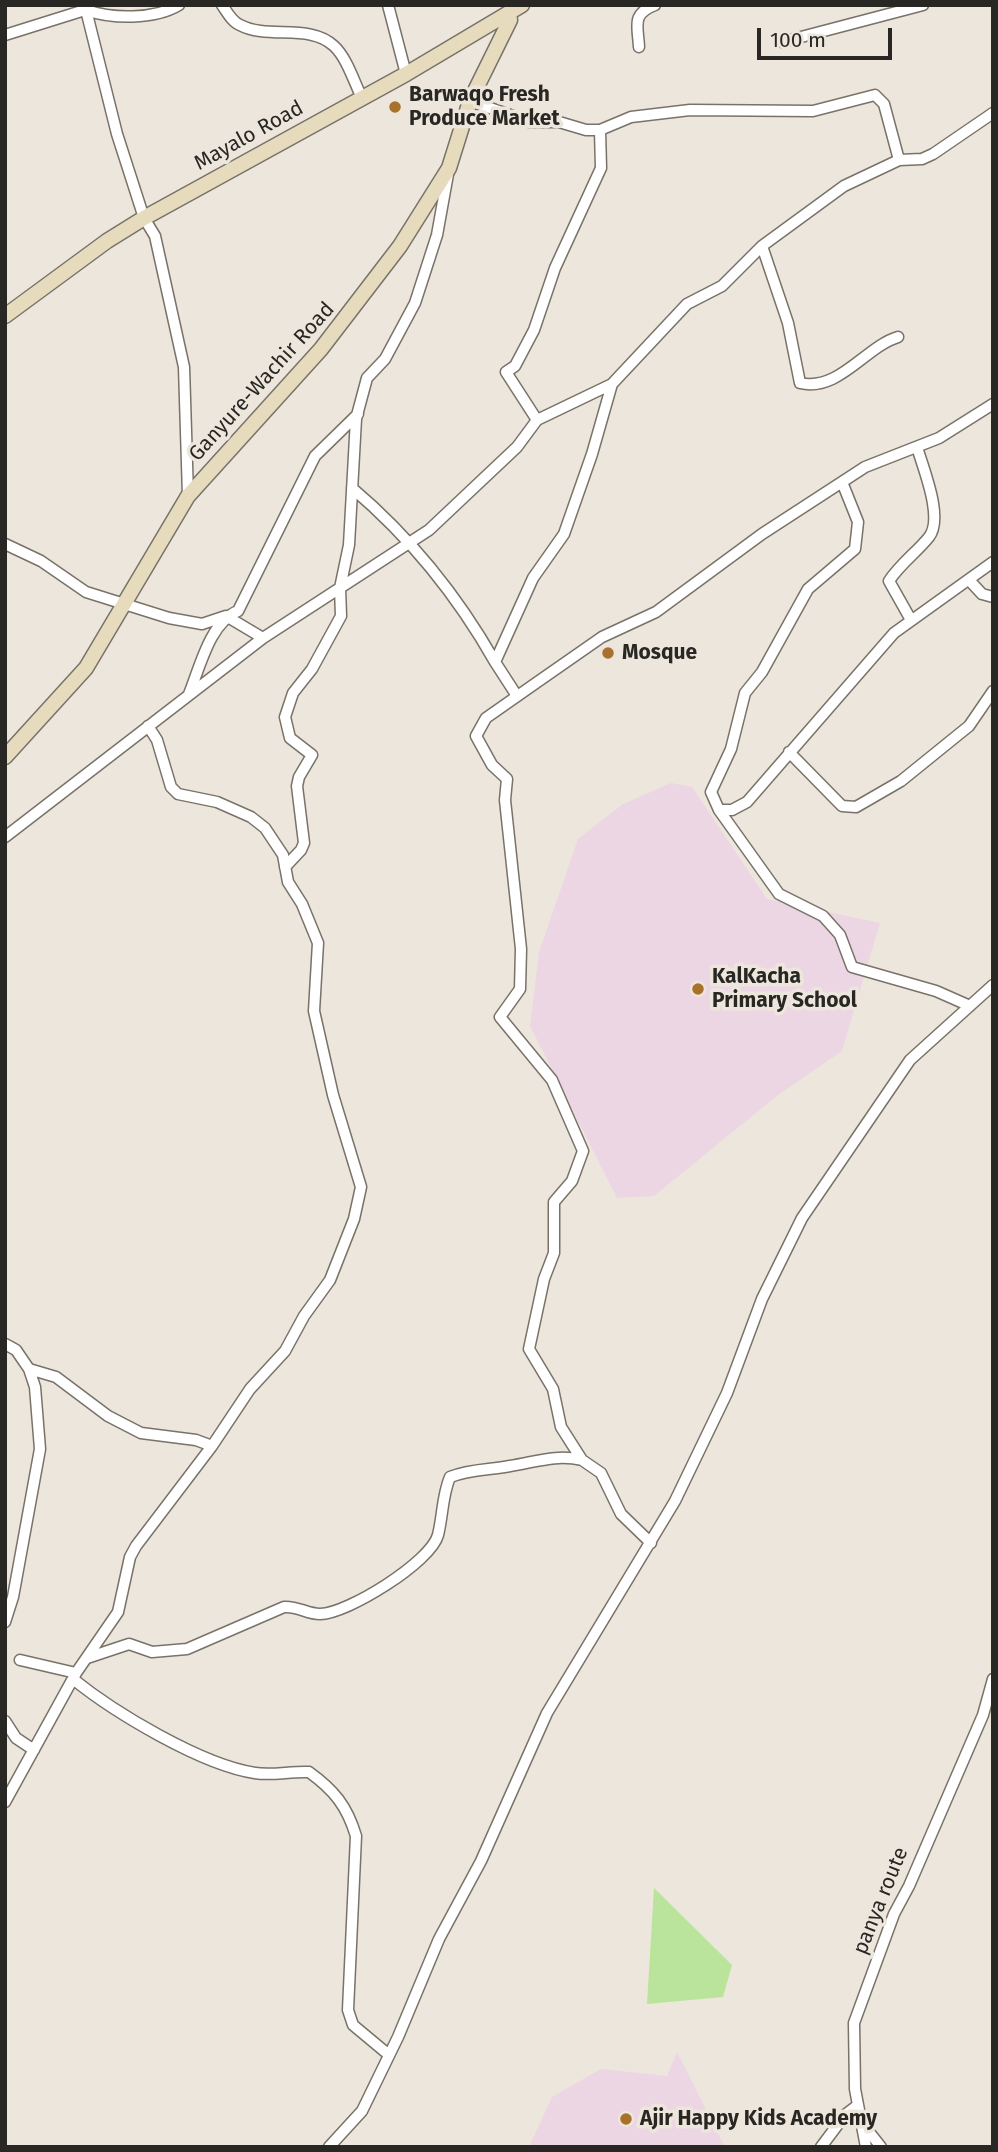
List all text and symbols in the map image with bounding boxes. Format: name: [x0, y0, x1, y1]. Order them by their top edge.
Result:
scale bar: [760, 14, 895, 58]
text: 100 m: [770, 27, 826, 53]
place label: Barwaqo Fresh Produce Market: [409, 82, 560, 132]
street label: Mayalo Road: [190, 96, 308, 176]
marker: Barwaqo Fresh Produce Market: [387, 99, 403, 115]
street label: Ganyure-Wachir Road: [184, 297, 340, 467]
place label: Mosque: [622, 640, 697, 666]
marker: Mosque: [600, 645, 616, 661]
place label: KalKacha Primary School: [712, 964, 857, 1014]
marker: KalKacha Primary School: [690, 981, 706, 997]
street label: panya route: [848, 1844, 914, 1958]
place label: Ajir Happy Kids Academy: [640, 2106, 877, 2132]
marker: Ajir Happy Kids Academy: [618, 2111, 634, 2127]

